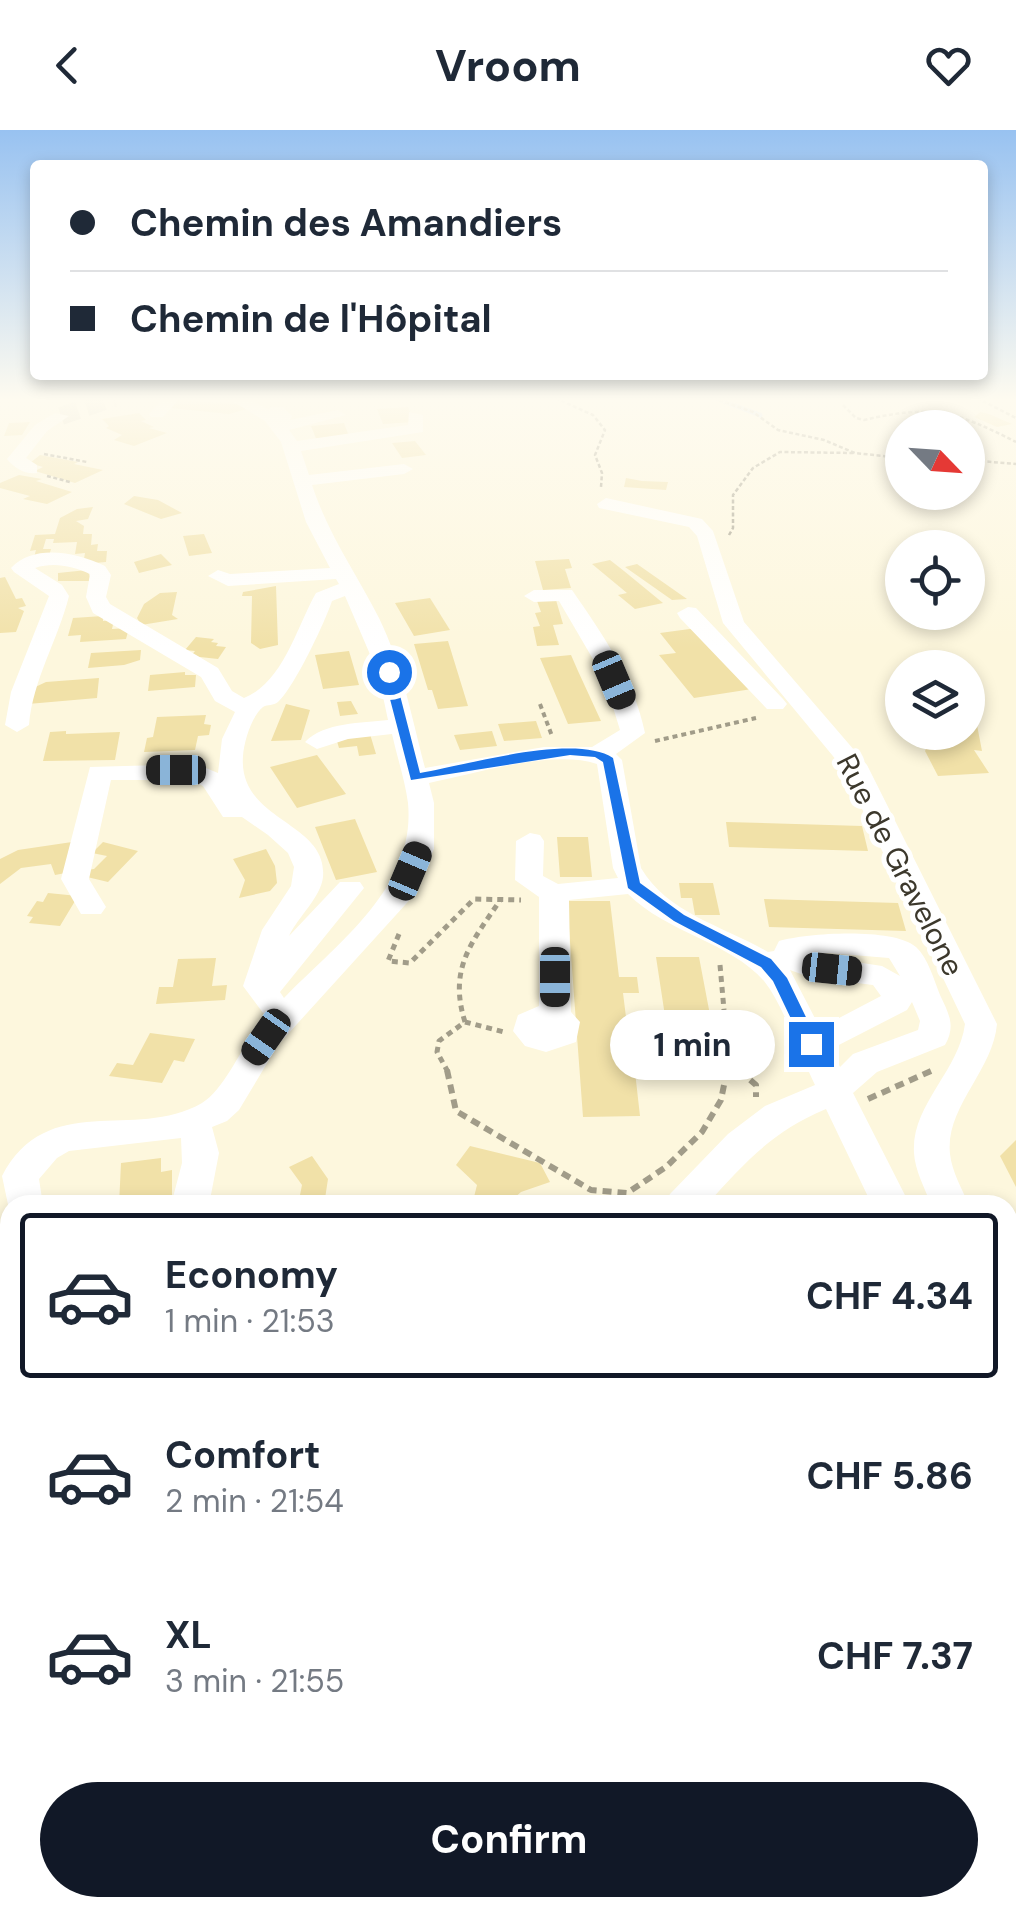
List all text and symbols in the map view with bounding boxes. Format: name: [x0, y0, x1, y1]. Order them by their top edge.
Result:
text: Vroom: [435, 36, 581, 95]
icon: back: [40, 38, 95, 93]
icon: heart: [921, 38, 976, 93]
text: Chemin des Amandiers: [130, 198, 562, 248]
text: Chemin de l'Hôpital: [130, 294, 492, 344]
north arrow: [885, 410, 985, 510]
map controls: [885, 410, 985, 750]
button: locate: [885, 530, 985, 630]
car: [588, 647, 640, 713]
route start: [367, 650, 412, 695]
button: layers: [885, 650, 985, 750]
street label: Rue de Gravelone: [828, 747, 973, 982]
car: [146, 755, 206, 785]
car: [384, 838, 436, 904]
car: [540, 947, 570, 1007]
car: [801, 951, 863, 987]
car: [237, 1004, 295, 1070]
callout: 1 min: [611, 1009, 776, 1079]
route end: [789, 1022, 834, 1067]
text: 1 min: [654, 1024, 731, 1066]
text: Economy: [165, 1250, 338, 1300]
icon: car: [45, 1251, 135, 1341]
text: CHF 4.34: [806, 1271, 973, 1321]
text: 1 min · 21:53: [165, 1300, 335, 1342]
text: Comfort: [165, 1430, 321, 1480]
icon: car: [45, 1431, 135, 1521]
text: CHF 5.86: [806, 1451, 973, 1501]
text: 2 min · 21:54: [165, 1480, 344, 1522]
text: XL: [165, 1610, 212, 1660]
icon: car: [45, 1611, 135, 1701]
text: CHF 7.37: [817, 1631, 973, 1681]
text: 3 min · 21:55: [165, 1660, 344, 1702]
button: Confirm: [40, 1782, 978, 1897]

